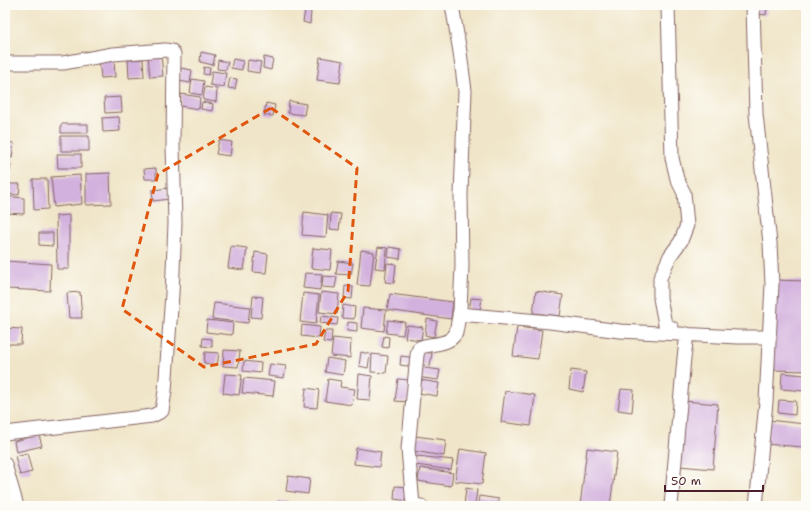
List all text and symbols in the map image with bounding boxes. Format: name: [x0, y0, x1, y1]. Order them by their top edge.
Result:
scale bar: [665, 467, 763, 493]
text: 50 m: [671, 473, 701, 489]

